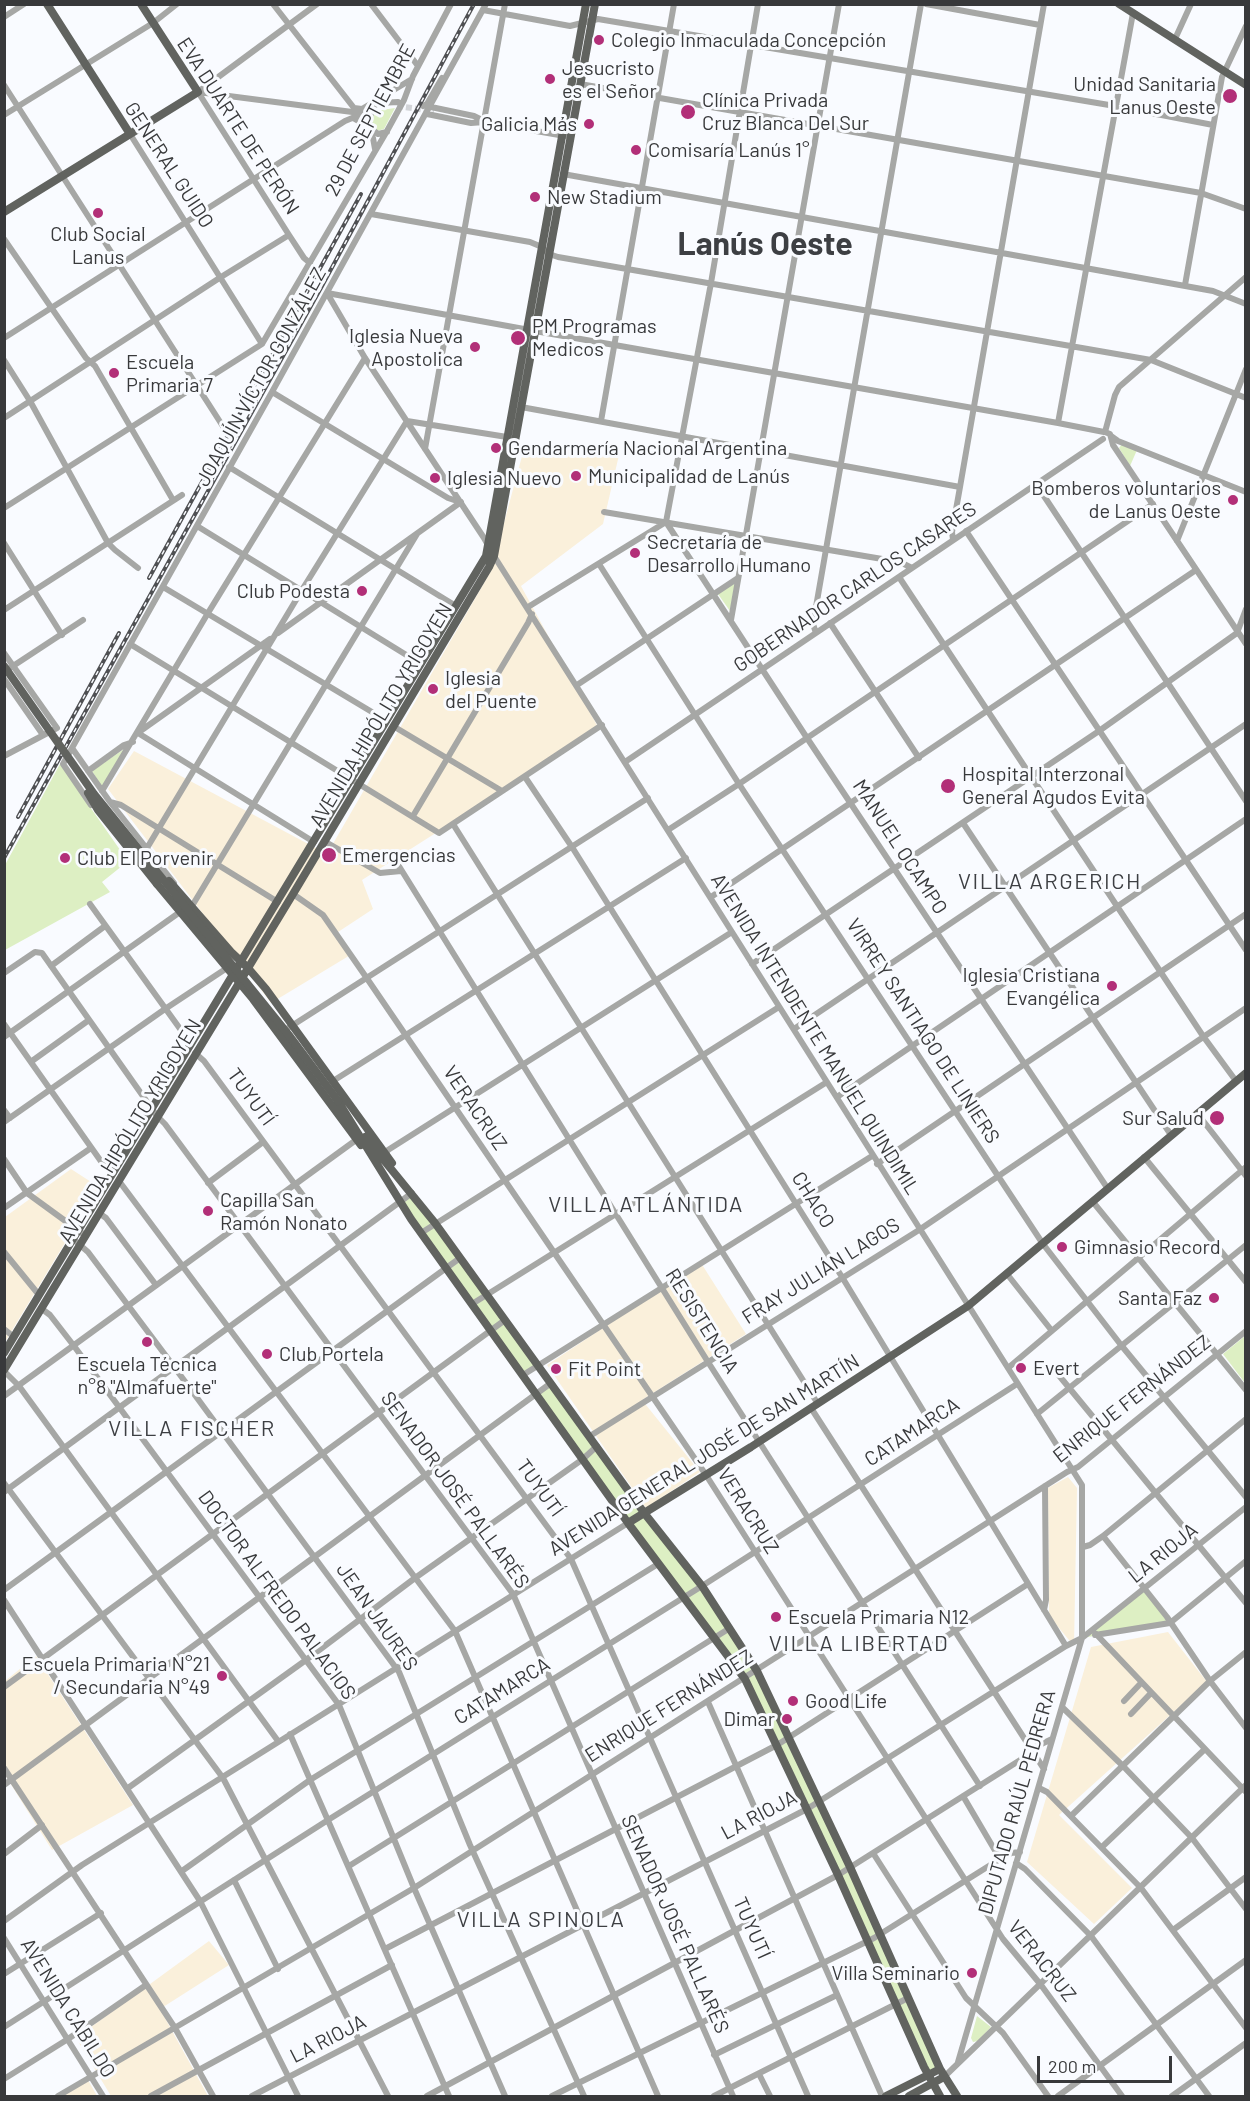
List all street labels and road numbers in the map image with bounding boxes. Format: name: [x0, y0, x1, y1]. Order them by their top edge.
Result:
street label: EVA DUARTE DE PERÓN: [172, 33, 304, 219]
street label: 29 DE SEPTIEMBRE: [320, 40, 420, 200]
street label: GENERAL GUIDO: [119, 98, 219, 232]
street label: JOAQUÍN VÍCTOR GONZÁLEZ: [191, 263, 331, 491]
street label: GOBERNADOR CARLOS CASARES: [729, 497, 981, 677]
street label: AVENIDA HIPÓLITO YRIGOYEN: [304, 599, 458, 831]
street label: MANUEL OCAMPO: [848, 775, 952, 919]
street label: AVENIDA INTENDENTE MANUEL QUINDIMIL: [706, 869, 924, 1199]
street label: VIRREY SANTIAGO DE LINIERS: [841, 914, 1005, 1148]
street label: AVENIDA HIPÓLITO YRIGOYEN: [53, 1015, 207, 1247]
street label: VERACRUZ: [438, 1061, 512, 1155]
street label: TUYUTÍ: [222, 1064, 280, 1130]
street label: CHACO: [786, 1167, 840, 1233]
street label: FRAY JULIÁN LAGOS: [738, 1213, 904, 1329]
street label: RESISTENCIA: [660, 1264, 744, 1378]
street label: ENRIQUE FERNÁNDEZ: [1048, 1330, 1216, 1468]
street label: AVENIDA GENERAL JOSÉ DE SAN MARTÍN: [544, 1349, 864, 1561]
street label: SENADOR JOSÉ PALLARÉS: [376, 1387, 534, 1593]
street label: CATAMARCA: [860, 1392, 964, 1472]
street label: TUYUTÍ: [511, 1455, 569, 1521]
street label: VERACRUZ: [712, 1464, 784, 1558]
street label: DOCTOR ALFREDO PALACIOS: [193, 1486, 361, 1704]
street label: LA RIOJA: [1124, 1518, 1202, 1588]
street label: JEAN JAURES: [331, 1559, 423, 1675]
street label: ENRIQUE FERNÁNDEZ: [581, 1645, 757, 1767]
street label: CATAMARCA: [450, 1652, 554, 1730]
street label: DIPUTADO RAÚL PEDRERA: [973, 1687, 1061, 1917]
street label: LA RIOJA: [717, 1785, 801, 1845]
street label: SENADOR JOSÉ PALLARÉS: [616, 1811, 734, 2037]
street label: TUYUTÍ: [728, 1893, 776, 1963]
street label: VERACRUZ: [1003, 1915, 1081, 2007]
street label: AVENIDA CABILDO: [16, 1934, 120, 2082]
street label: LA RIOJA: [286, 2010, 370, 2068]

